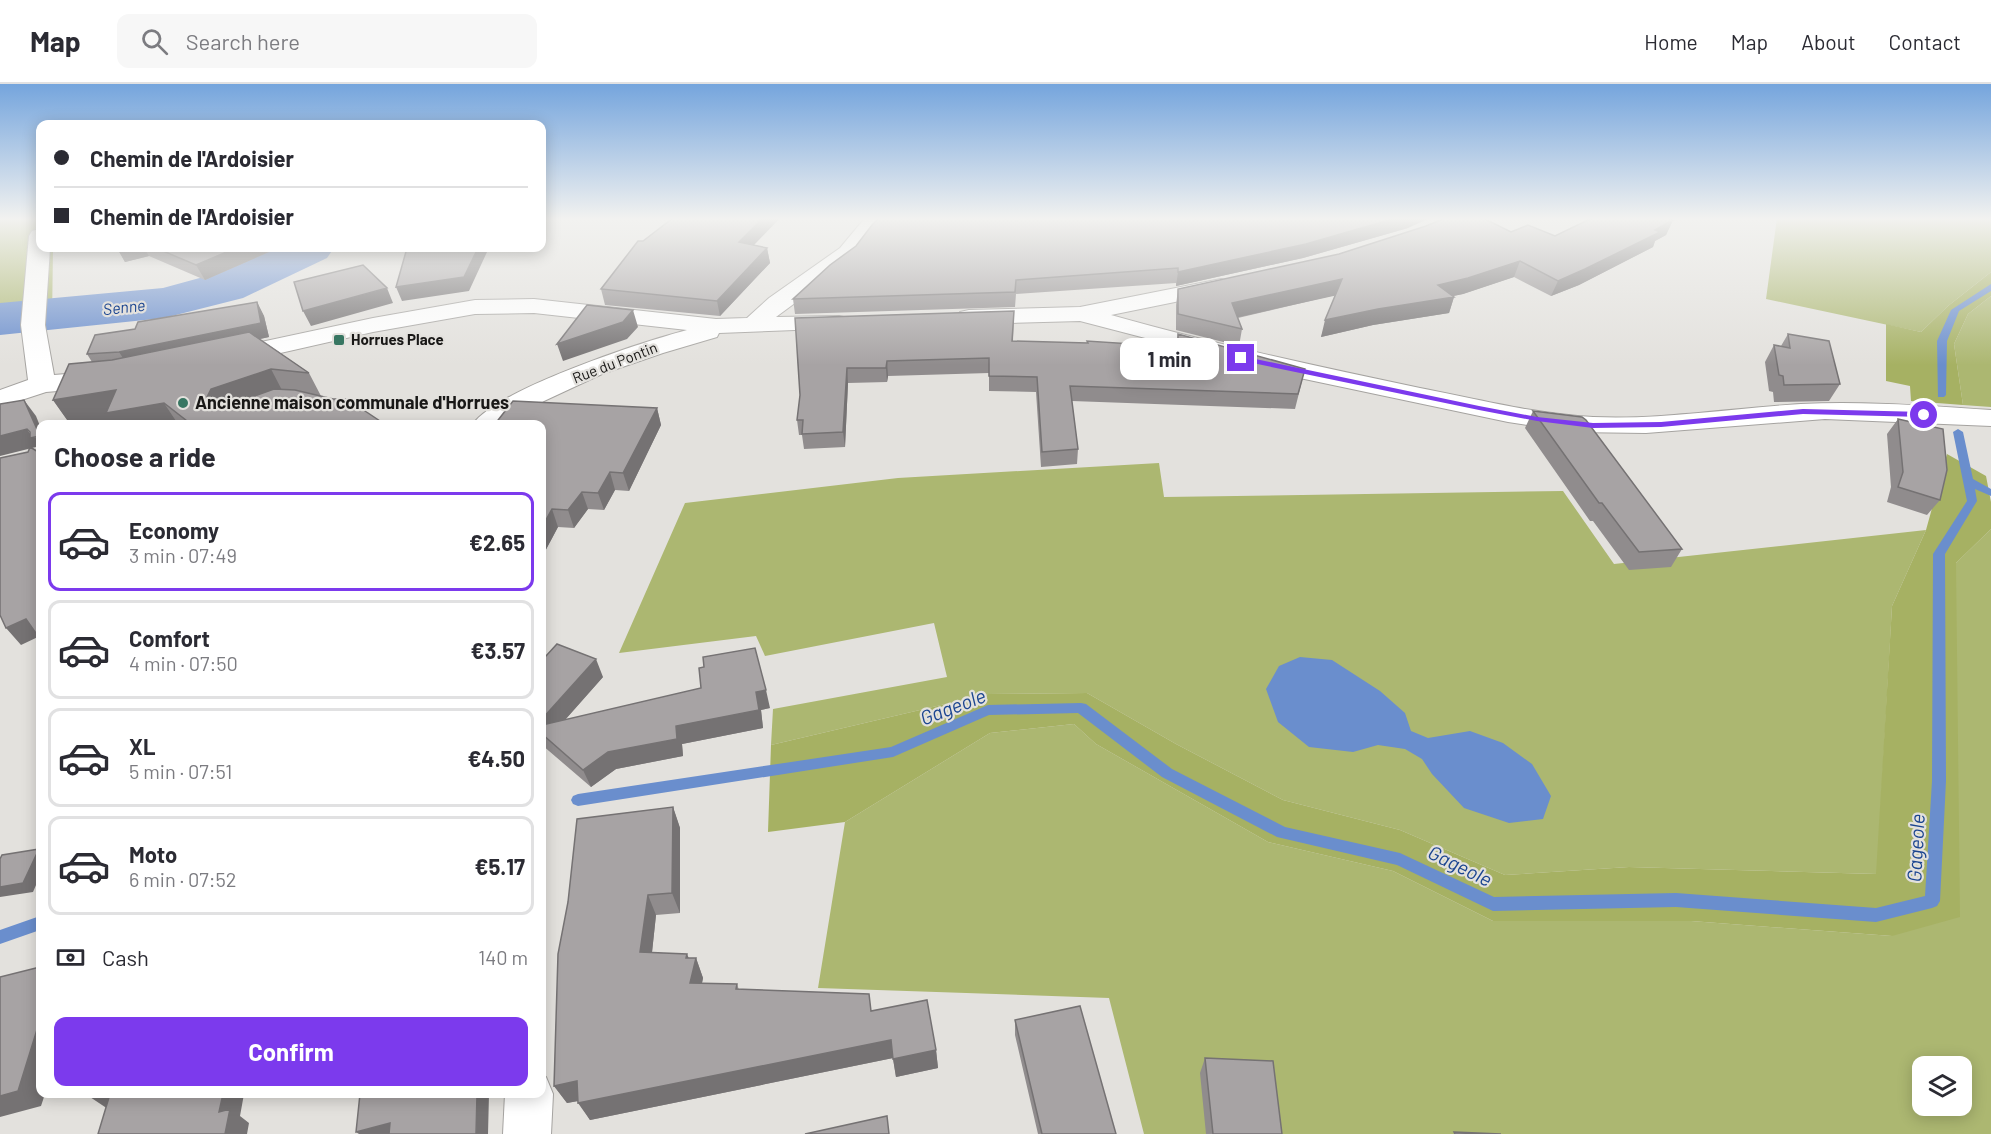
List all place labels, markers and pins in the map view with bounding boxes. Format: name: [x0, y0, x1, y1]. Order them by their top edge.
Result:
place label: Horrues Place: [351, 330, 444, 348]
marker: Horrues Place: [332, 333, 346, 347]
place label: Ancienne maison communale d'Horrues: [195, 391, 509, 413]
marker: Ancienne maison communale d'Horrues: [176, 396, 190, 410]

